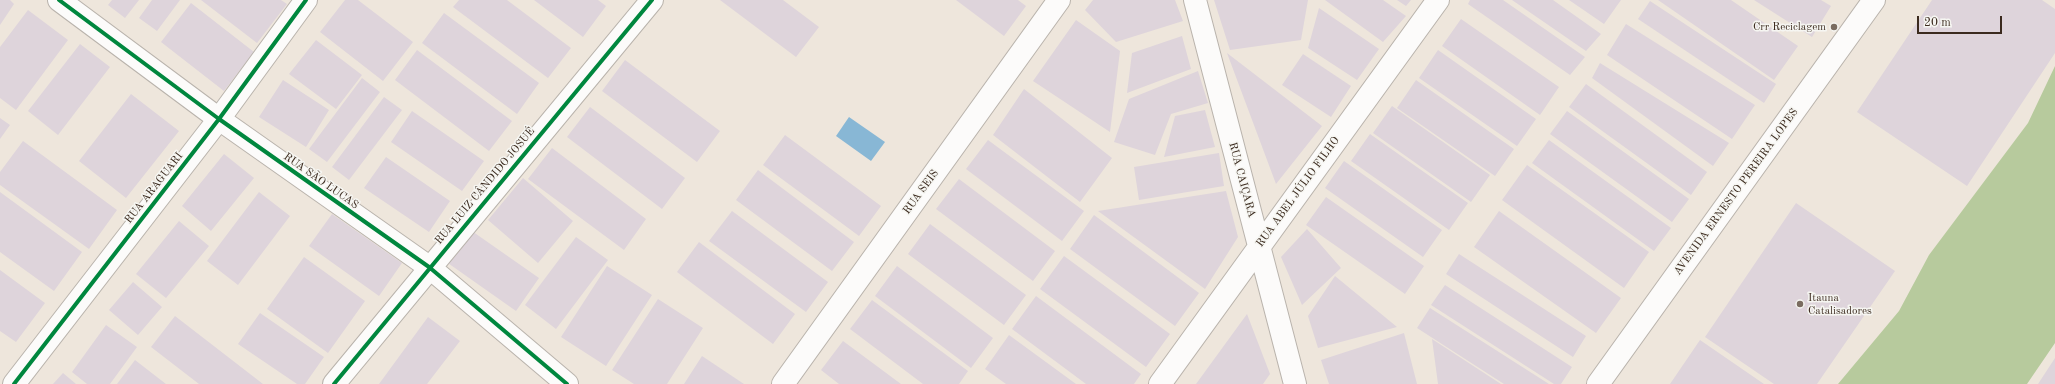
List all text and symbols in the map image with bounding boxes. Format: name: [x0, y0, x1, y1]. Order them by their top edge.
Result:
scale bar: [1919, 8, 2004, 34]
text: 20 m: [1924, 17, 1951, 29]
place label: Crr Reciclagem: [1753, 20, 1826, 34]
marker: Crr Reciclagem: [1829, 22, 1839, 32]
street label: AVENIDA ERNESTO PEREIRA LOPES: [1671, 106, 1801, 278]
street label: RUA LUIZ CÂNDIDO JOSUÉ: [432, 125, 538, 247]
street label: RUA ABEL JÚLIO FILHO: [1254, 134, 1342, 250]
street label: RUA CAIÇARA: [1226, 141, 1258, 219]
street label: RUA ARAGUARI: [122, 150, 186, 226]
street label: RUA SÃO LUCAS: [281, 150, 361, 212]
street label: RUA SEIS: [900, 167, 942, 217]
place label: Itauna Catalisadores: [1808, 291, 1872, 317]
marker: Itauna Catalisadores: [1795, 299, 1805, 309]

